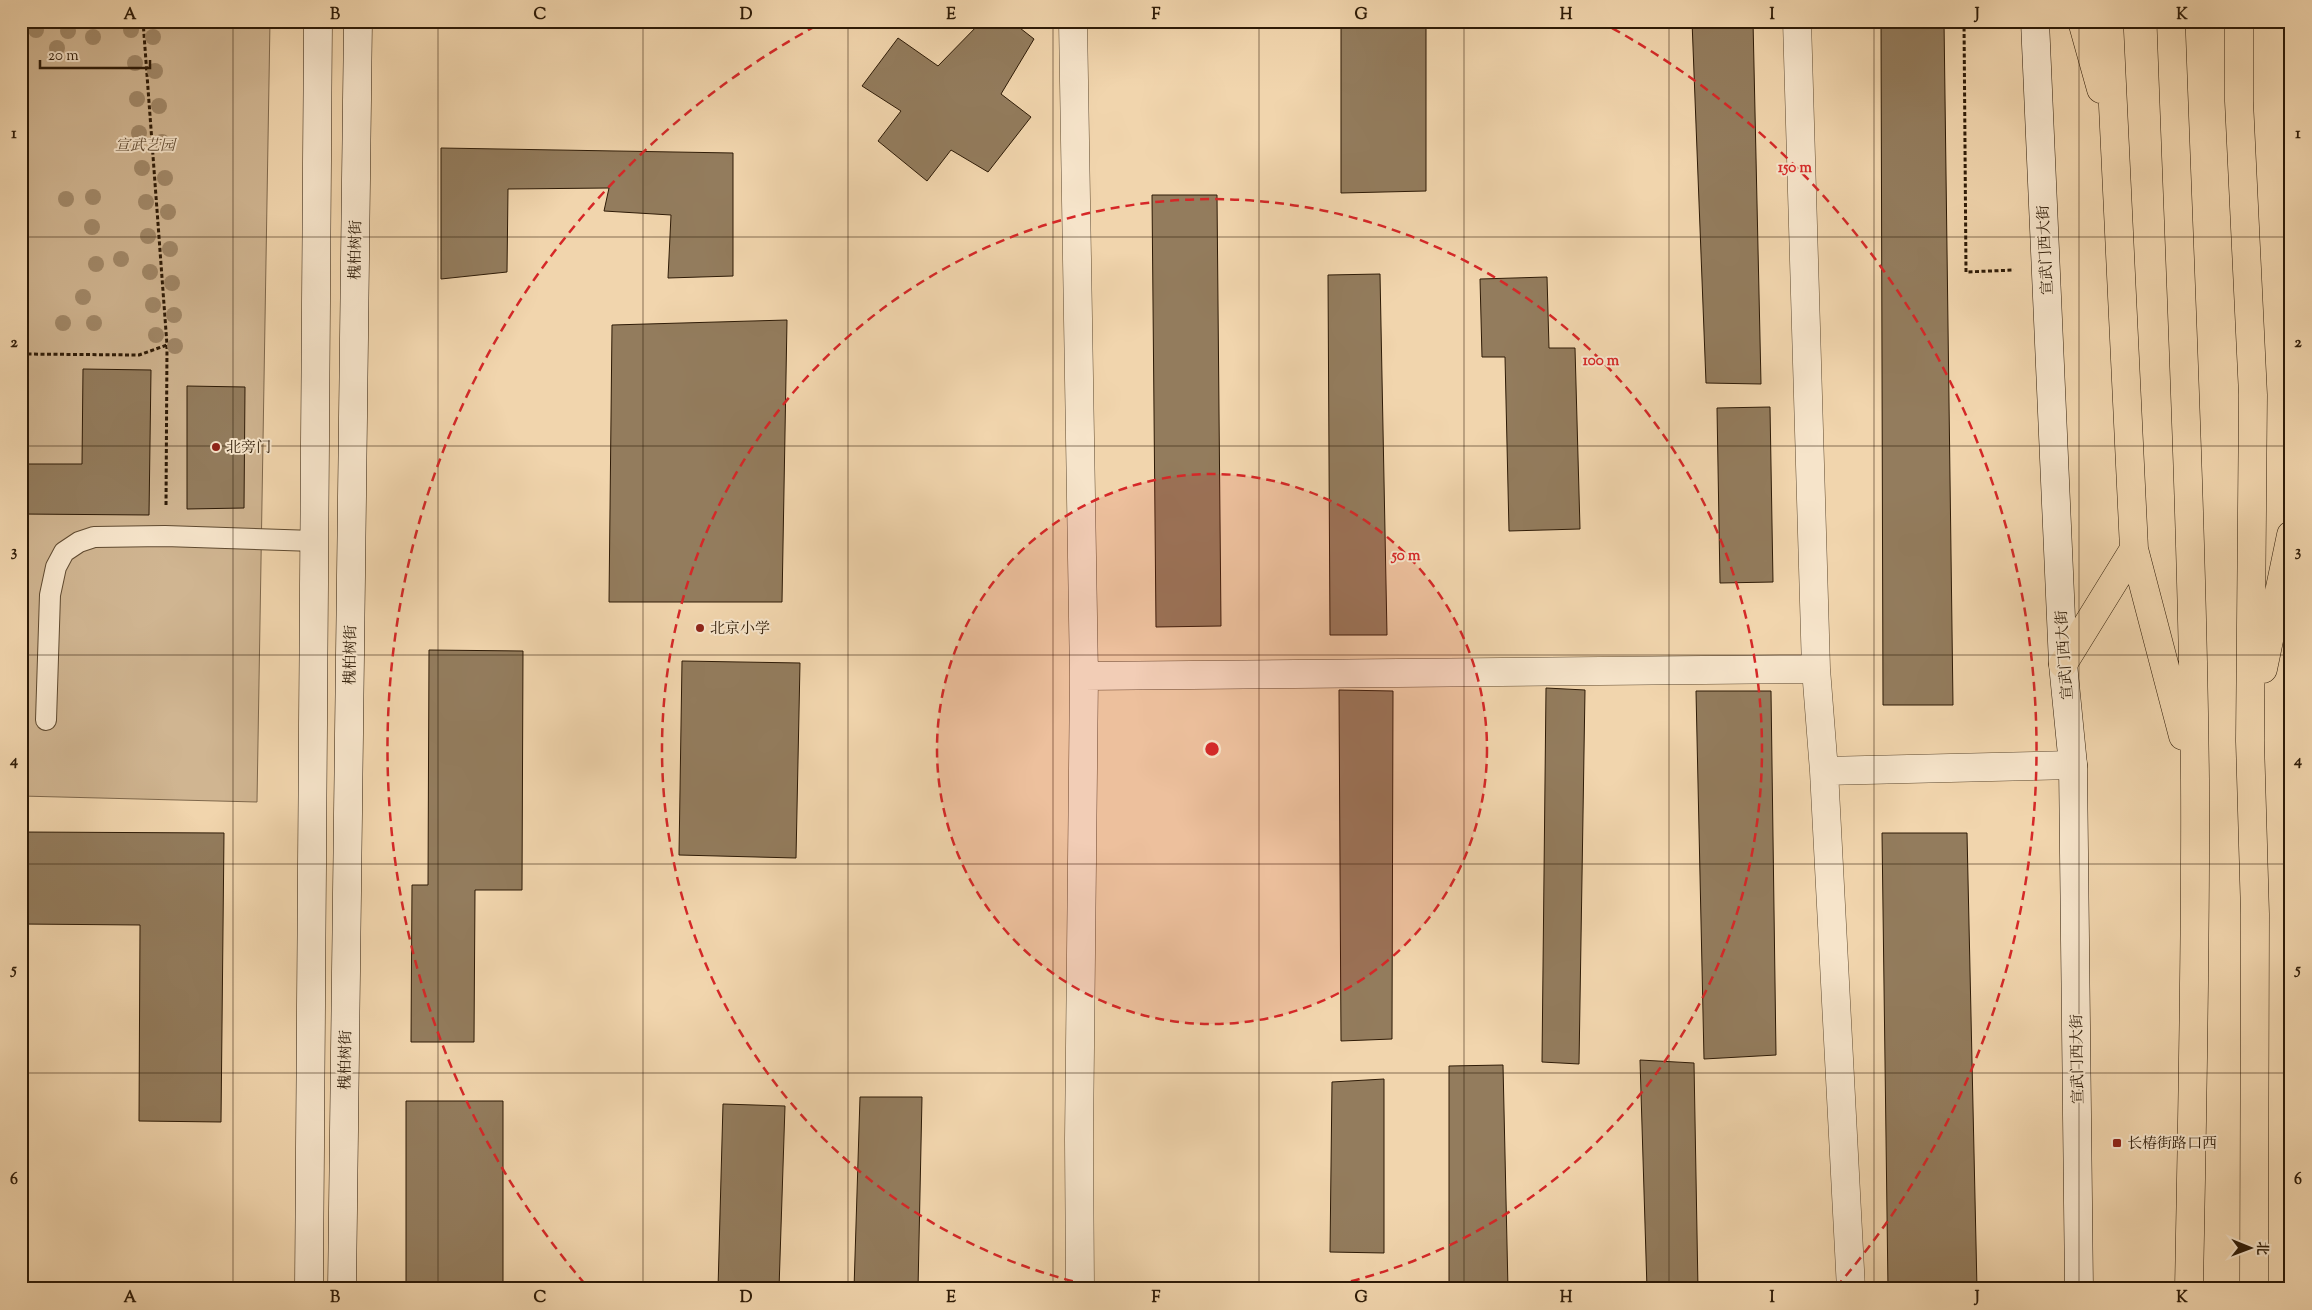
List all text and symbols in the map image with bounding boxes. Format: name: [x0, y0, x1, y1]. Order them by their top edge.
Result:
text: A: [124, 4, 137, 27]
text: B: [330, 4, 340, 27]
text: C: [534, 4, 547, 27]
text: D: [740, 4, 753, 27]
text: E: [946, 4, 956, 27]
text: F: [1152, 4, 1161, 27]
text: G: [1354, 4, 1368, 27]
text: H: [1560, 4, 1573, 27]
text: I: [1769, 4, 1775, 27]
text: J: [1973, 4, 1980, 27]
text: K: [2176, 4, 2188, 27]
scale bar: [40, 38, 150, 70]
text: 20 m: [48, 46, 79, 67]
text: 1: [11, 123, 17, 146]
text: 1: [2295, 123, 2301, 146]
park label: 宣武艺园: [115, 136, 177, 157]
text: 150 m: [1778, 158, 1812, 179]
street label: 宣武门西大街: [2034, 204, 2059, 295]
street label: 槐柏树街: [345, 220, 368, 280]
text: 2: [10, 332, 18, 355]
text: 2: [2294, 332, 2302, 355]
text: 100 m: [1583, 351, 1620, 372]
place label: 北旁门: [226, 438, 271, 459]
marker: 北旁门: [210, 441, 222, 453]
text: 3: [11, 541, 18, 564]
text: 3: [2295, 541, 2302, 564]
text: 50 m: [1391, 546, 1421, 567]
street label: 宣武门西大街: [2052, 609, 2079, 701]
place label: 北京小学: [710, 619, 770, 640]
marker: 北京小学: [694, 622, 706, 634]
street label: 槐柏树街: [340, 625, 363, 685]
centre of rings: [1203, 740, 1221, 758]
text: 4: [9, 750, 18, 773]
text: 4: [2293, 750, 2302, 773]
text: 5: [9, 959, 17, 982]
text: 5: [2293, 959, 2301, 982]
street label: 宣武门西大街: [2067, 1014, 2090, 1104]
street label: 槐柏树街: [335, 1030, 358, 1090]
place label: 长椿街路口西: [2127, 1134, 2217, 1155]
marker: 长椿街路口西: [2111, 1137, 2123, 1149]
text: 6: [10, 1169, 18, 1192]
text: 6: [2294, 1169, 2302, 1192]
north arrow: [2224, 1222, 2274, 1272]
text: 北: [2251, 1241, 2271, 1255]
text: A: [124, 1287, 137, 1310]
text: B: [330, 1287, 340, 1310]
text: C: [534, 1287, 547, 1310]
text: D: [740, 1287, 753, 1310]
text: E: [946, 1287, 956, 1310]
text: F: [1152, 1287, 1161, 1310]
text: G: [1354, 1287, 1368, 1310]
text: H: [1560, 1287, 1573, 1310]
text: I: [1769, 1287, 1775, 1310]
text: J: [1973, 1287, 1980, 1310]
text: K: [2176, 1287, 2188, 1310]

